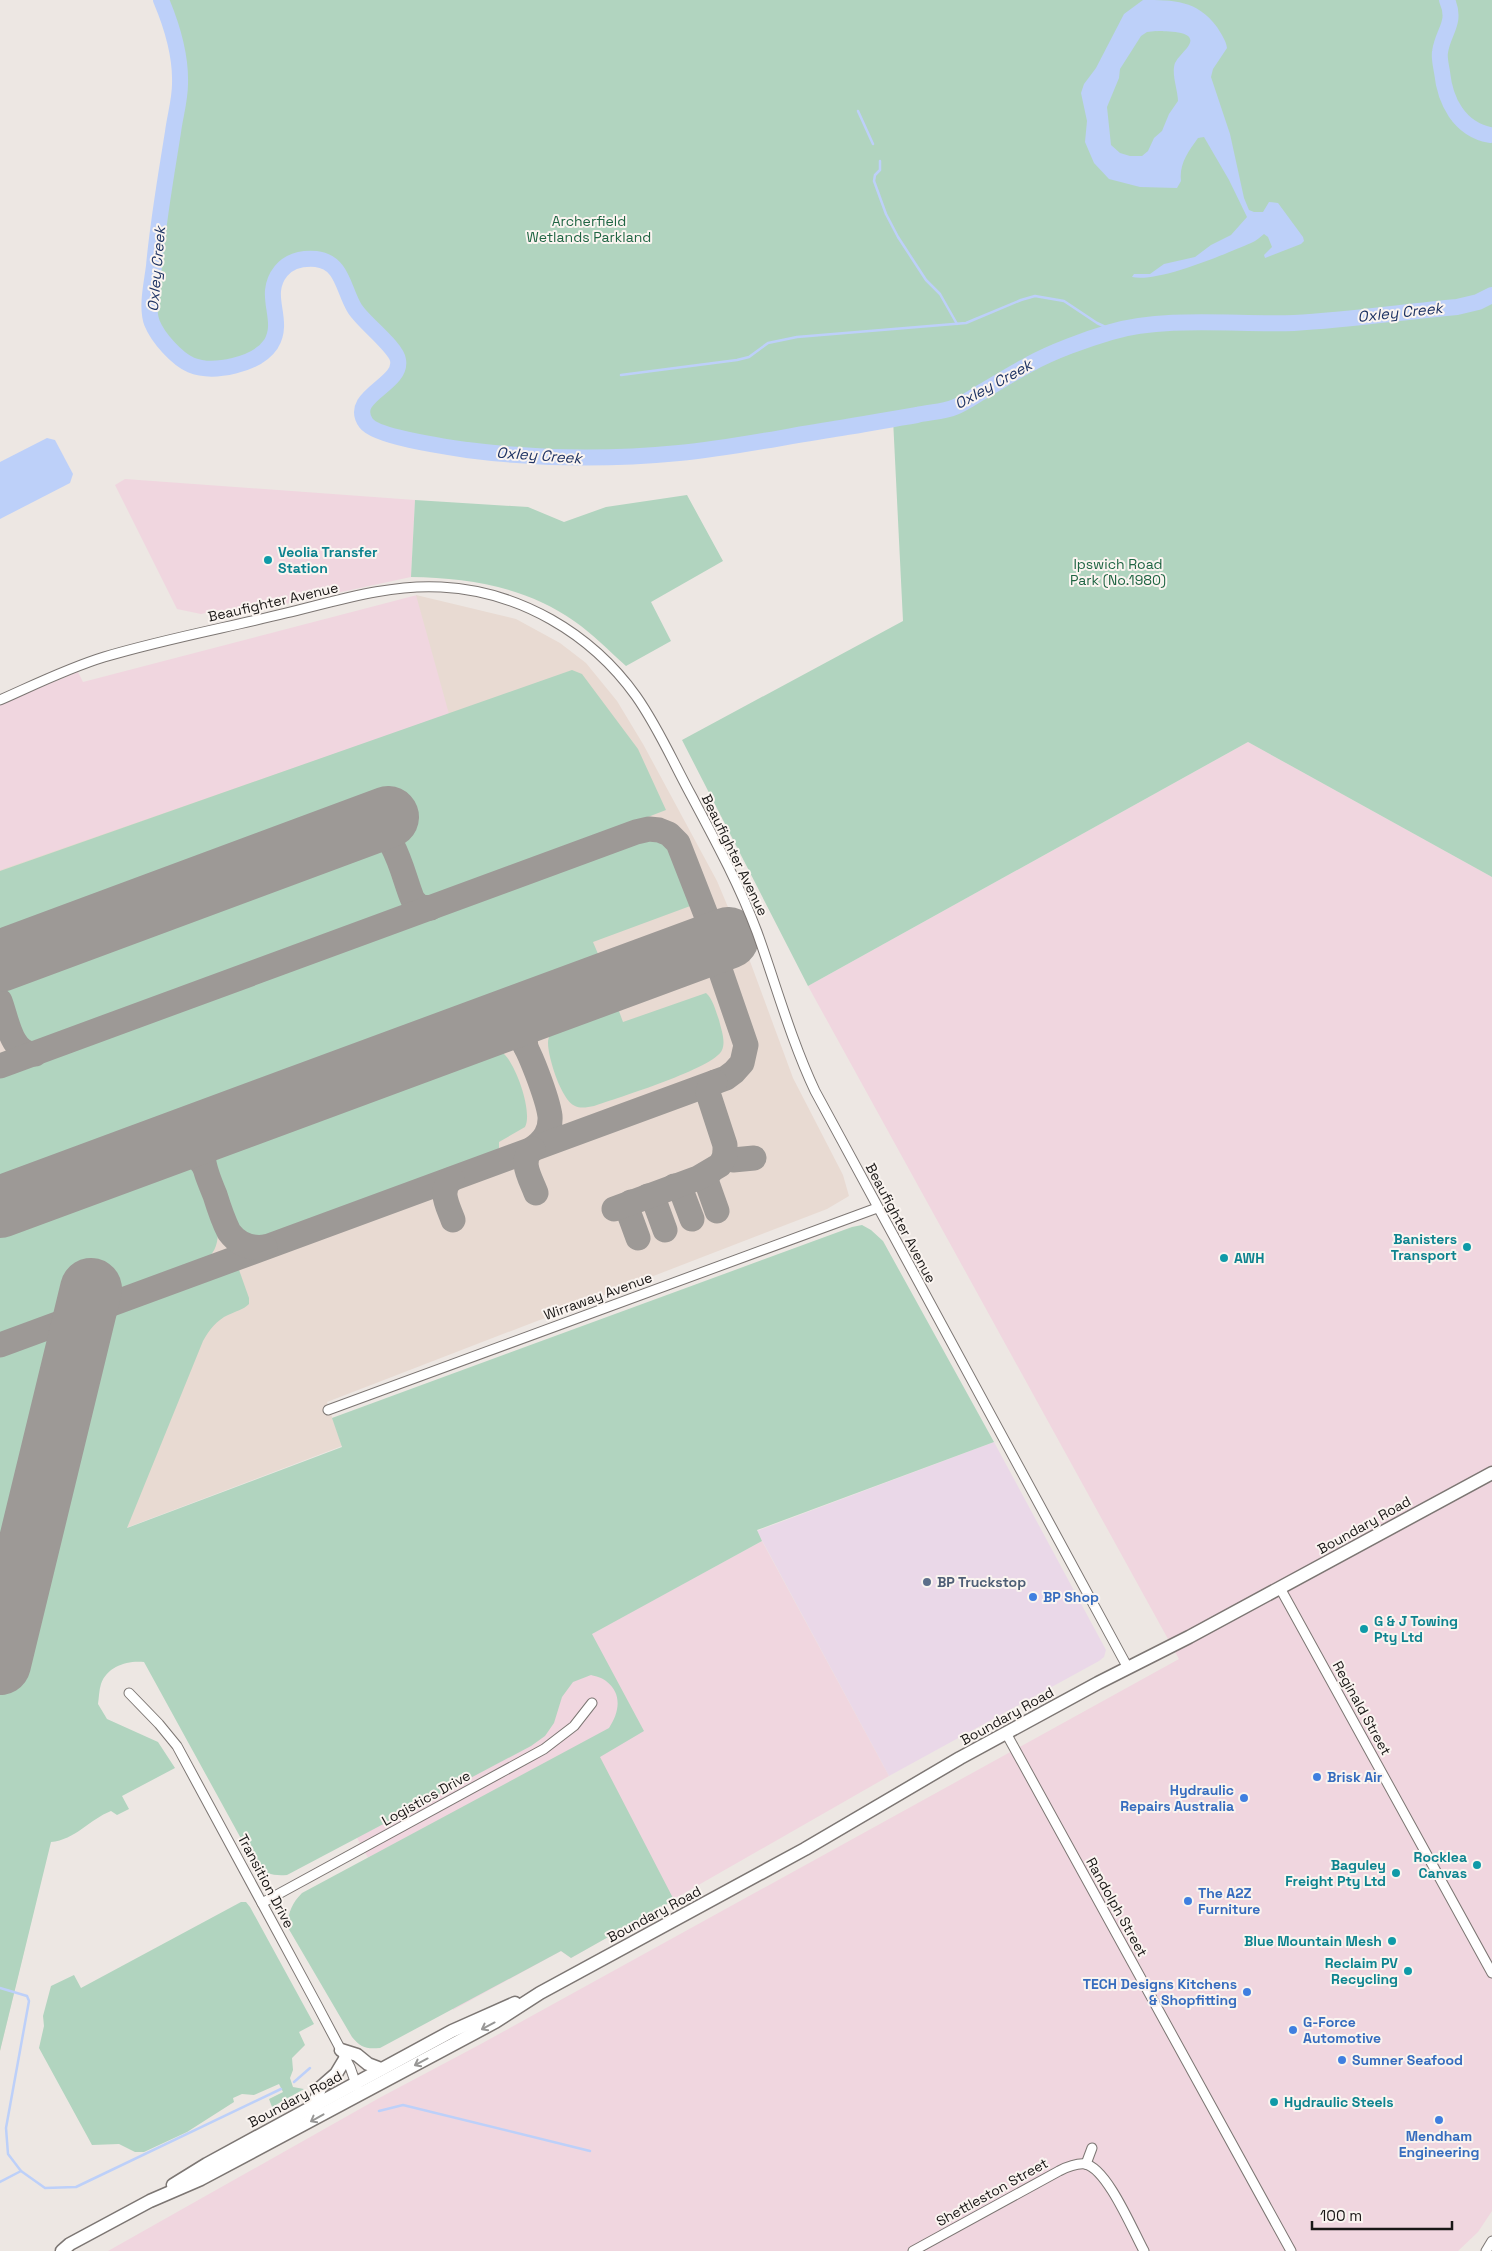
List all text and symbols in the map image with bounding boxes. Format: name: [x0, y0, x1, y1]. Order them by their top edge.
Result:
park label: Archerfield Wetlands Parkland: [527, 212, 651, 246]
water label: Oxley Creek: [143, 224, 169, 312]
water label: Oxley Creek: [1357, 298, 1445, 326]
water label: Oxley Creek: [951, 354, 1037, 413]
water label: Oxley Creek: [496, 443, 584, 468]
place label: Veolia Transfer Station: [278, 543, 378, 577]
marker: Veolia Transfer Station: [262, 554, 274, 566]
park label: Ipswich Road Park (No.1980): [1070, 555, 1166, 589]
street label: Beaufighter Avenue: [206, 578, 340, 626]
street label: Beaufighter Avenue: [698, 791, 772, 919]
street label: Beaufighter Avenue: [862, 1160, 940, 1286]
place label: Banisters Transport: [1391, 1230, 1457, 1264]
marker: Banisters Transport: [1461, 1241, 1473, 1253]
place label: AWH: [1234, 1249, 1264, 1267]
marker: AWH: [1218, 1252, 1230, 1264]
street label: Wirraway Avenue: [541, 1268, 655, 1324]
street label: Boundary Road: [1314, 1492, 1414, 1558]
place label: BP Truckstop: [937, 1573, 1026, 1591]
marker: BP Truckstop: [921, 1576, 933, 1588]
place label: BP Shop: [1043, 1588, 1099, 1606]
marker: BP Shop: [1027, 1591, 1039, 1603]
place label: G & J Towing Pty Ltd: [1374, 1612, 1458, 1646]
marker: G & J Towing Pty Ltd: [1358, 1623, 1370, 1635]
street label: Reginald Street: [1329, 1658, 1395, 1758]
street label: Boundary Road: [957, 1683, 1057, 1749]
street label: Logistics Drive: [379, 1766, 473, 1830]
place label: Brisk Air: [1327, 1768, 1383, 1786]
marker: Brisk Air: [1311, 1771, 1323, 1783]
place label: Hydraulic Repairs Australia: [1120, 1781, 1234, 1815]
marker: Hydraulic Repairs Australia: [1238, 1792, 1250, 1804]
street label: Transition Drive: [234, 1831, 298, 1931]
place label: Rocklea Canvas: [1414, 1848, 1467, 1882]
street label: Randolph Street: [1082, 1854, 1152, 1960]
place label: Baguley Freight Pty Ltd: [1285, 1856, 1386, 1890]
marker: Rocklea Canvas: [1471, 1859, 1483, 1871]
marker: Baguley Freight Pty Ltd: [1390, 1867, 1402, 1879]
street label: Boundary Road: [604, 1882, 704, 1946]
place label: The A2Z Furniture: [1198, 1884, 1260, 1918]
marker: The A2Z Furniture: [1182, 1895, 1194, 1907]
place label: Blue Mountain Mesh: [1244, 1932, 1382, 1950]
marker: Blue Mountain Mesh: [1386, 1935, 1398, 1947]
place label: Reclaim PV Recycling: [1325, 1954, 1398, 1988]
marker: Reclaim PV Recycling: [1402, 1965, 1414, 1977]
place label: TECH Designs Kitchens & Shopfitting: [1083, 1975, 1237, 2009]
marker: TECH Designs Kitchens & Shopfitting: [1241, 1986, 1253, 1998]
place label: G-Force Automotive: [1303, 2013, 1381, 2047]
one-way arrow: [480, 2021, 495, 2031]
marker: G-Force Automotive: [1287, 2024, 1299, 2036]
place label: Sumner Seafood: [1352, 2051, 1463, 2069]
marker: Sumner Seafood: [1336, 2054, 1348, 2066]
one-way arrow: [413, 2057, 428, 2067]
street label: Boundary Road: [245, 2067, 345, 2131]
place label: Hydraulic Steels: [1284, 2093, 1394, 2111]
marker: Hydraulic Steels: [1268, 2096, 1280, 2108]
one-way arrow: [310, 2113, 324, 2123]
marker: Mendham Engineering: [1433, 2114, 1445, 2126]
place label: Mendham Engineering: [1399, 2127, 1479, 2161]
street label: Shettleston Street: [933, 2154, 1051, 2230]
scale bar: [1312, 2198, 1452, 2230]
text: 100 m: [1320, 2206, 1362, 2225]

